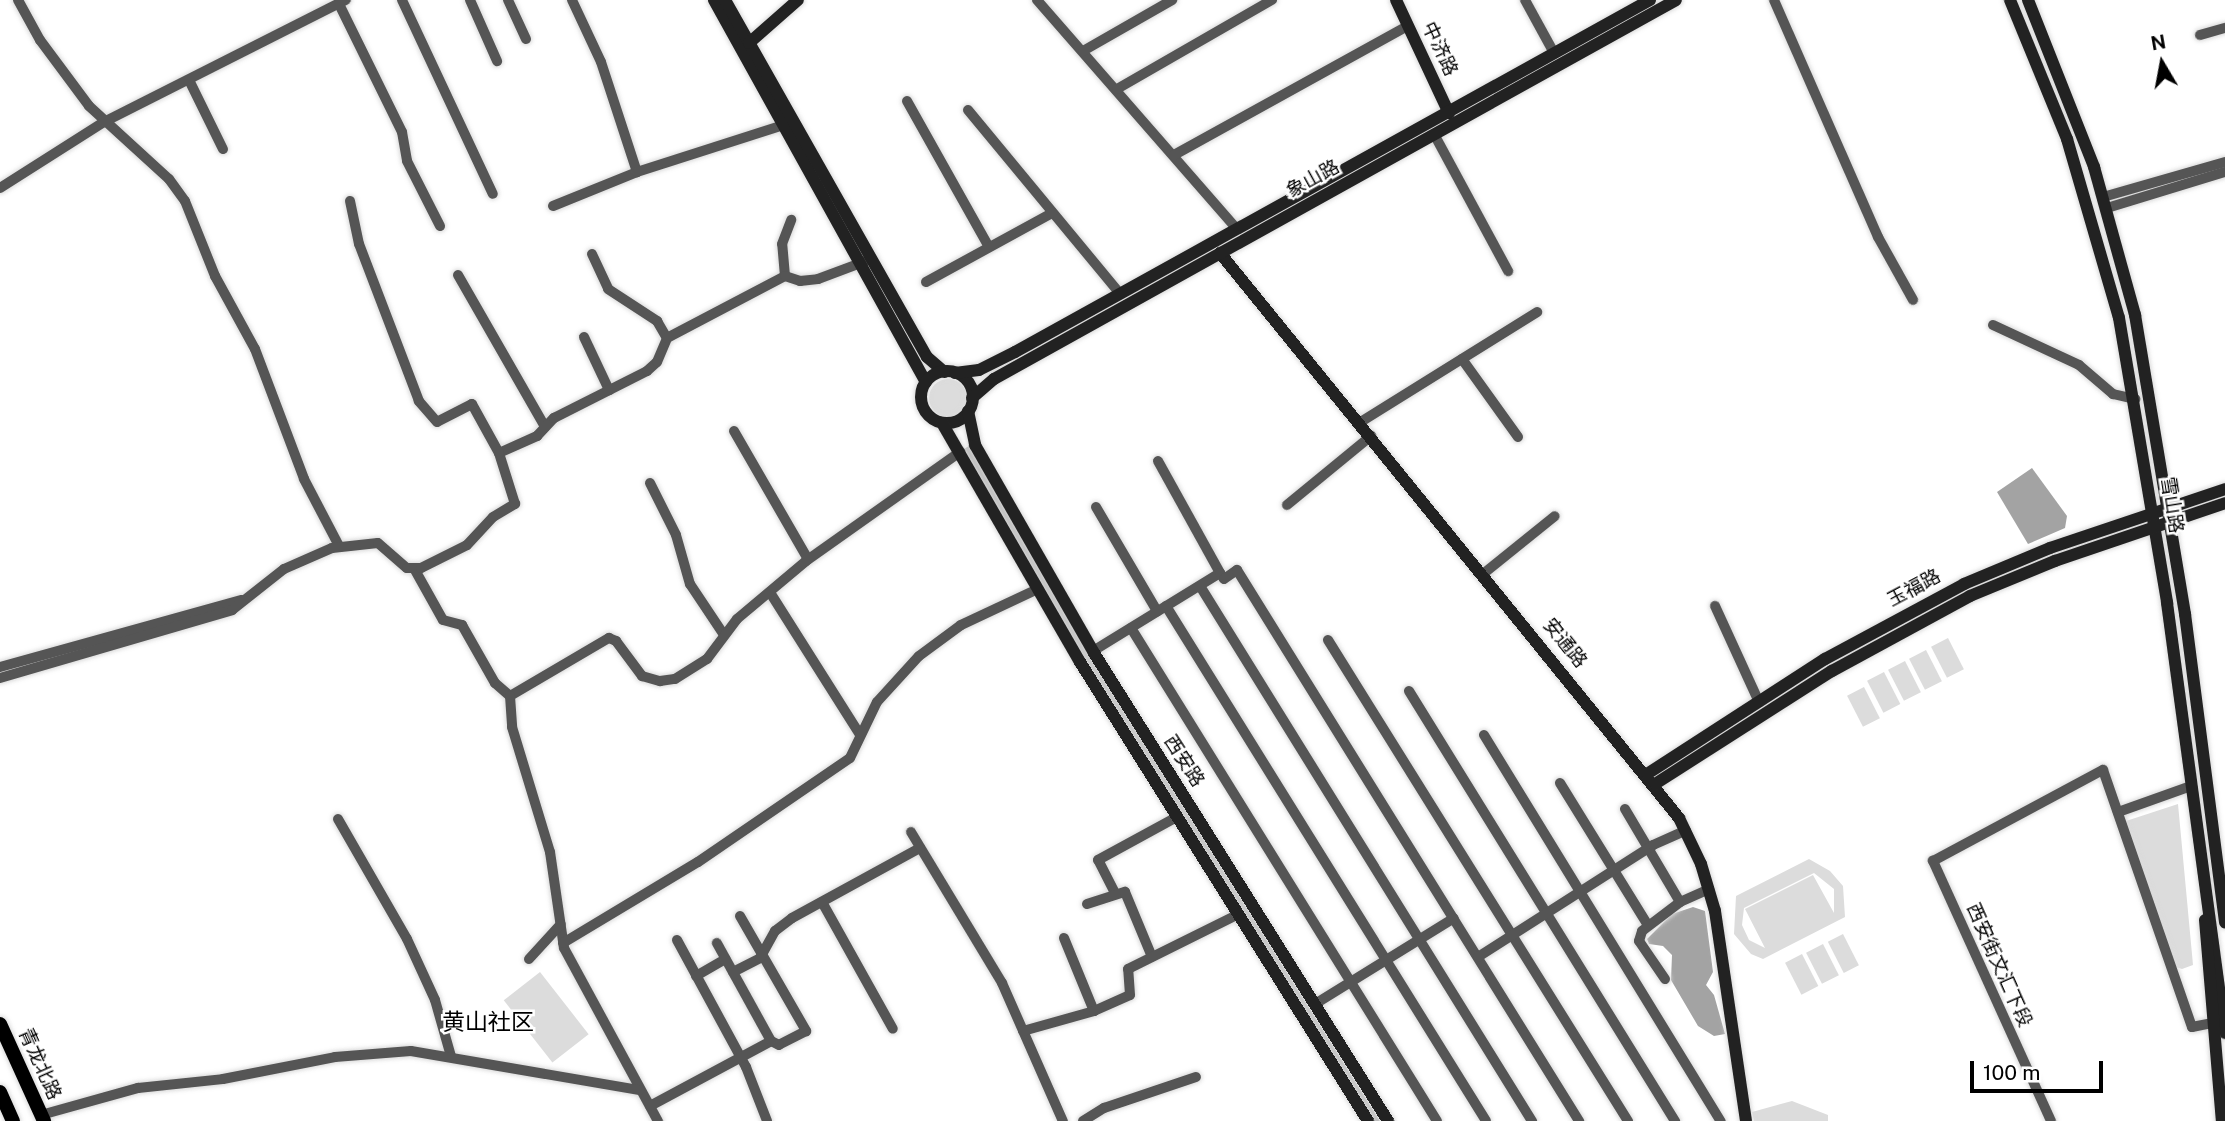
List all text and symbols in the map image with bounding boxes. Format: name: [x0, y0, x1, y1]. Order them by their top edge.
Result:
street label: 中济路: [1418, 18, 1462, 80]
north arrow: [2127, 28, 2197, 98]
text: N: [2149, 30, 2168, 54]
street label: 象山路: [1283, 155, 1343, 203]
street label: 雪山路: [2156, 475, 2188, 535]
street label: 玉福路: [1883, 565, 1945, 611]
street label: 安通路: [1538, 614, 1592, 672]
street label: 西安路: [1159, 731, 1209, 791]
street label: 西安街文汇下段: [1962, 900, 2036, 1030]
district label: 黄山社区: [442, 1008, 534, 1036]
street label: 青龙北路: [14, 1025, 66, 1103]
scale bar: [1973, 1048, 2106, 1092]
text: 100 m: [1983, 1060, 2040, 1085]

